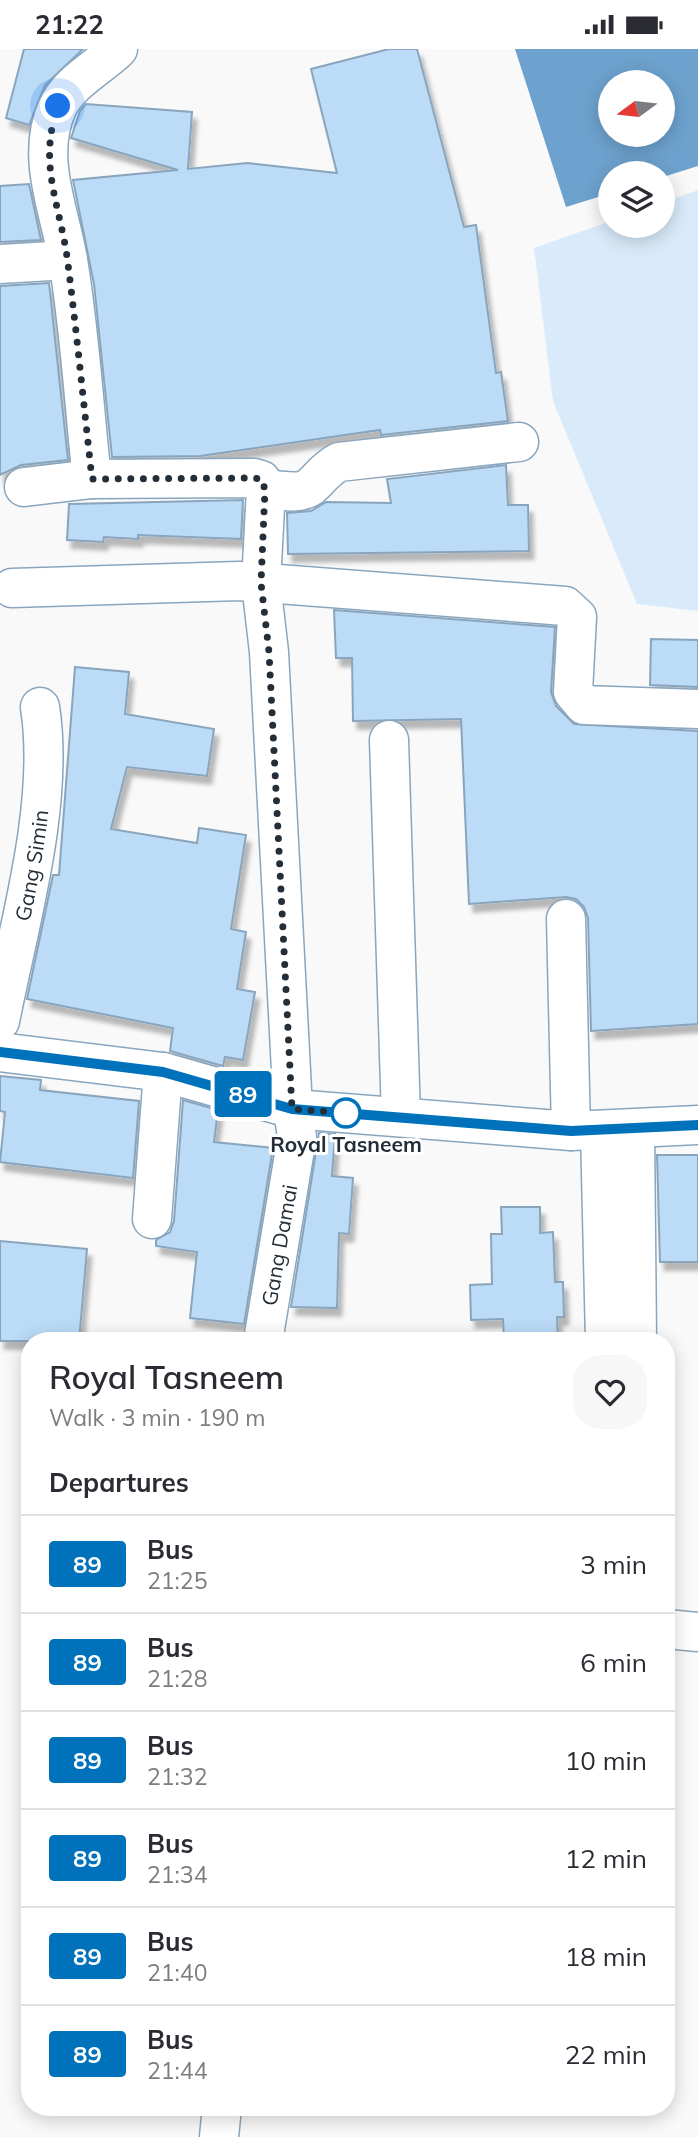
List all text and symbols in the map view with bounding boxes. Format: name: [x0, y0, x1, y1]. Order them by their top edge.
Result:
text: 21:22: [35, 8, 104, 41]
north arrow: [598, 70, 676, 147]
map controls: [598, 70, 675, 238]
your location: [40, 88, 75, 123]
button: layers: [598, 161, 675, 238]
street label: Gang Simin: [9, 808, 53, 923]
line badge: 89: [212, 1071, 274, 1117]
text: 89: [229, 1079, 257, 1109]
marker: Royal Tasneem: [331, 1098, 361, 1128]
place label: Royal Tasneem: [270, 1131, 422, 1157]
street label: Gang Damai: [256, 1182, 302, 1308]
button: heart: [573, 1355, 647, 1429]
text: Royal Tasneem: [49, 1356, 284, 1397]
text: Walk · 3 min · 190 m: [49, 1403, 266, 1432]
text: Departures: [49, 1466, 189, 1499]
text: Bus: [147, 1533, 193, 1566]
text: 3 min: [580, 1548, 647, 1581]
text: 89: [73, 1549, 102, 1579]
text: 21:25: [147, 1566, 207, 1595]
text: Bus: [147, 1631, 193, 1664]
text: 6 min: [580, 1646, 647, 1679]
text: 89: [73, 1647, 102, 1677]
text: 21:28: [147, 1664, 207, 1693]
text: Bus: [147, 1729, 193, 1762]
text: 10 min: [565, 1744, 647, 1777]
text: 89: [73, 1745, 102, 1775]
text: 21:32: [147, 1762, 207, 1791]
text: Bus: [147, 1827, 193, 1860]
text: 12 min: [565, 1842, 647, 1875]
text: 89: [73, 1843, 102, 1873]
text: 21:34: [147, 1860, 207, 1889]
text: Bus: [147, 1925, 193, 1958]
text: 18 min: [565, 1940, 647, 1973]
text: 89: [73, 1941, 102, 1971]
text: 21:40: [147, 1958, 207, 1987]
text: Bus: [147, 2023, 193, 2056]
text: 22 min: [565, 2038, 647, 2071]
text: 89: [73, 2039, 102, 2069]
text: 21:44: [147, 2056, 207, 2085]

